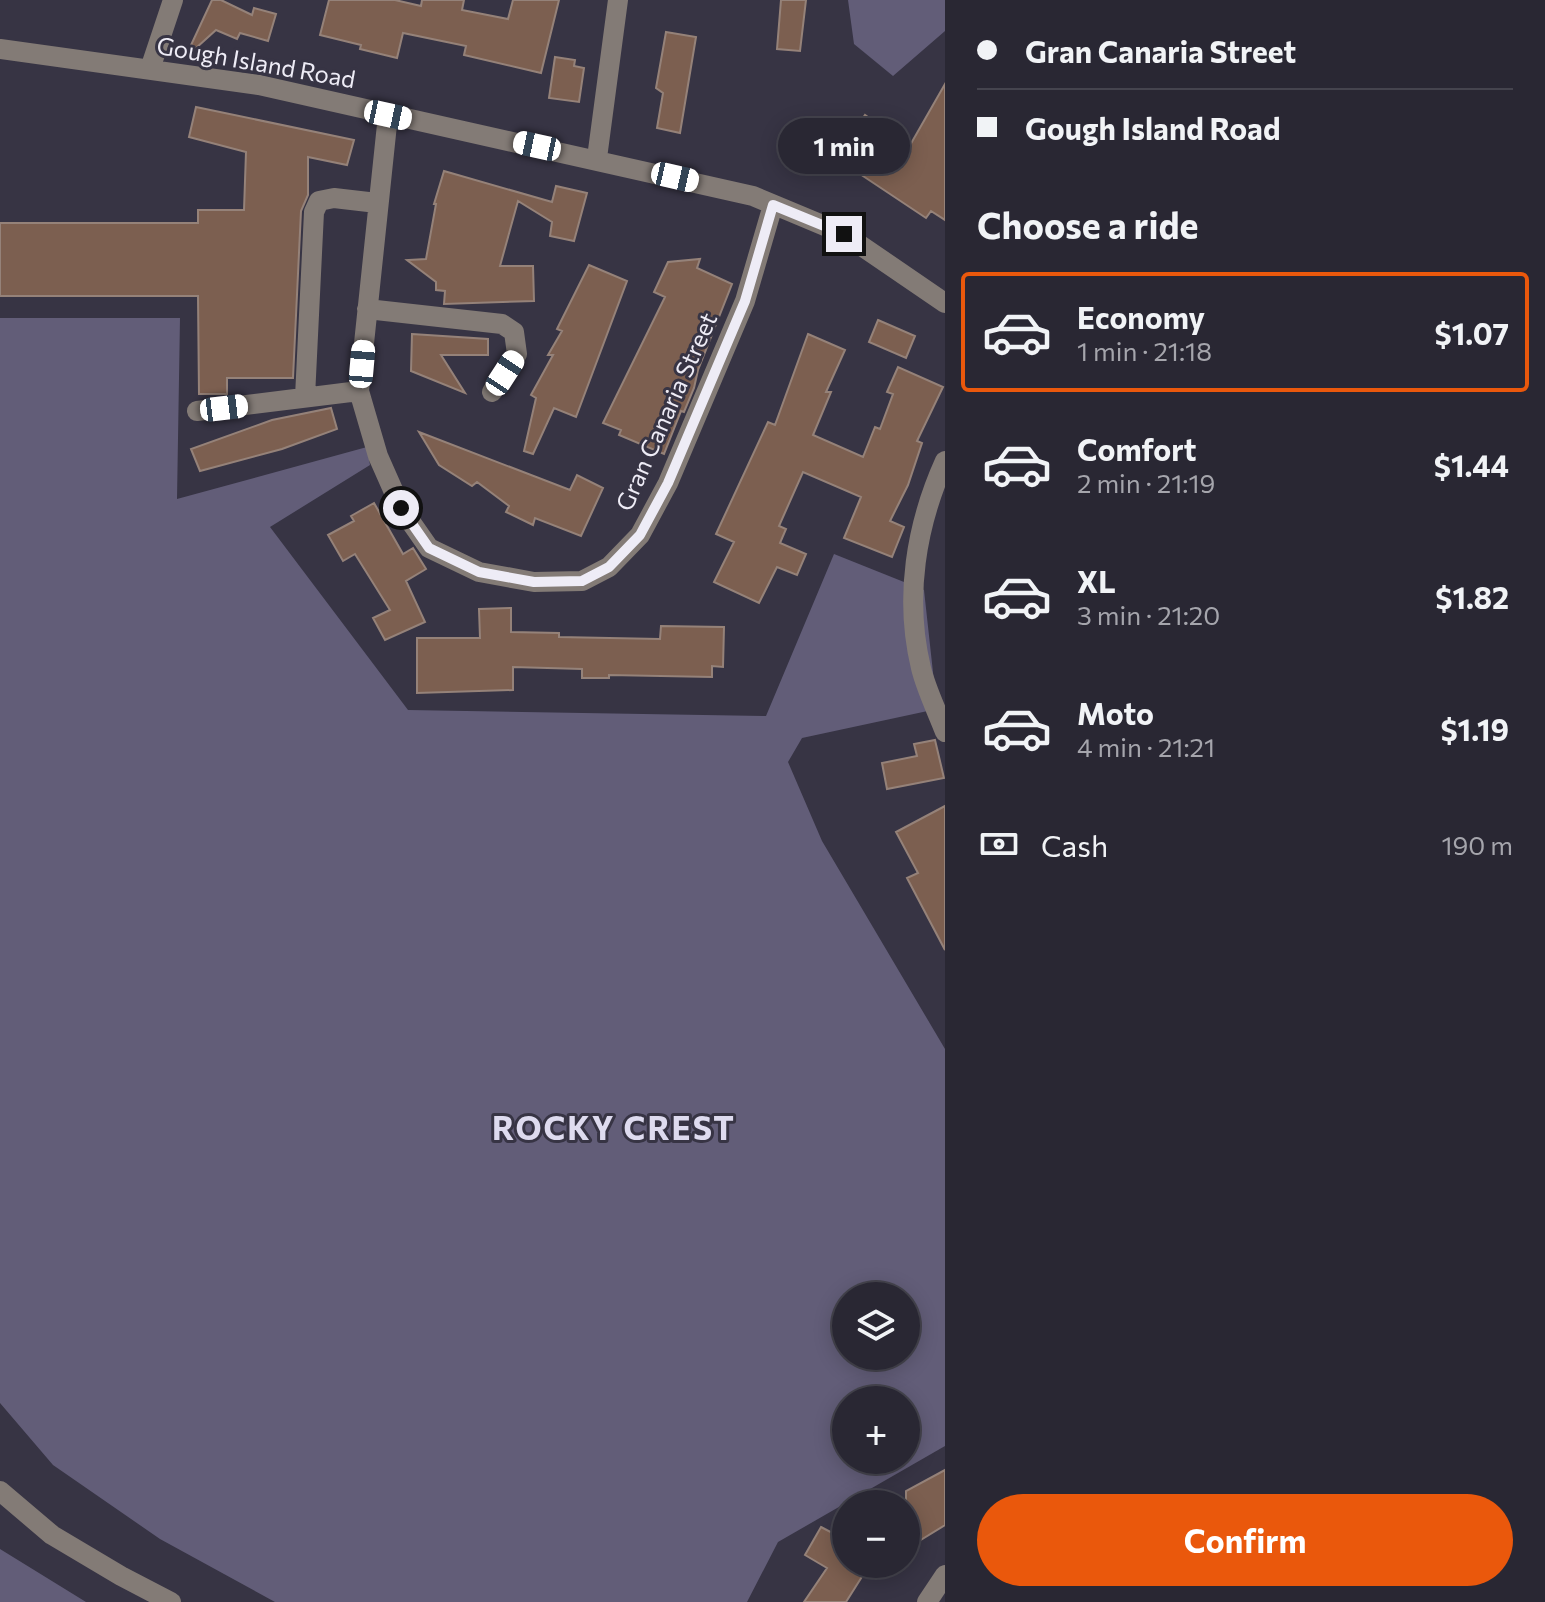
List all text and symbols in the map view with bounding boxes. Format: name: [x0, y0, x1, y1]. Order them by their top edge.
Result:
street label: Gough Island Road: [155, 30, 358, 93]
text: Gran Canaria Street: [1025, 32, 1296, 69]
car: [362, 98, 414, 132]
text: Gough Island Road: [1025, 109, 1280, 146]
callout: 1 min: [778, 118, 910, 174]
car: [511, 129, 563, 163]
text: 1 min: [813, 130, 875, 161]
car: [649, 160, 701, 194]
text: Choose a ride: [977, 202, 1198, 246]
route end: [826, 216, 862, 252]
icon: car: [981, 296, 1053, 368]
text: Economy: [1077, 298, 1205, 335]
street label: Gran Canaria Street: [609, 308, 722, 515]
text: $1.07: [1435, 314, 1509, 351]
text: 1 min · 21:18: [1077, 335, 1212, 366]
car: [348, 339, 376, 389]
car: [482, 346, 528, 400]
car: [199, 393, 249, 423]
icon: car: [981, 428, 1053, 500]
text: Comfort: [1077, 430, 1196, 467]
text: $1.44: [1434, 446, 1509, 483]
text: 2 min · 21:19: [1077, 467, 1215, 498]
route start: [383, 490, 419, 526]
icon: car: [981, 560, 1053, 632]
text: XL: [1077, 562, 1116, 599]
text: $1.82: [1435, 578, 1509, 615]
text: 3 min · 21:20: [1077, 599, 1220, 630]
icon: car: [981, 692, 1053, 764]
text: Moto: [1077, 694, 1154, 731]
text: $1.19: [1440, 710, 1509, 747]
text: 4 min · 21:21: [1077, 731, 1215, 762]
icon: cash: [977, 822, 1021, 866]
text: Cash: [1041, 826, 1108, 863]
text: 190 m: [1441, 829, 1513, 860]
district label: ROCKY CREST: [492, 1107, 736, 1147]
map controls: [832, 1282, 920, 1578]
button: layers: [832, 1282, 920, 1370]
button: +: [832, 1386, 920, 1474]
button: −: [832, 1490, 920, 1578]
button: Confirm: [977, 1494, 1513, 1586]

